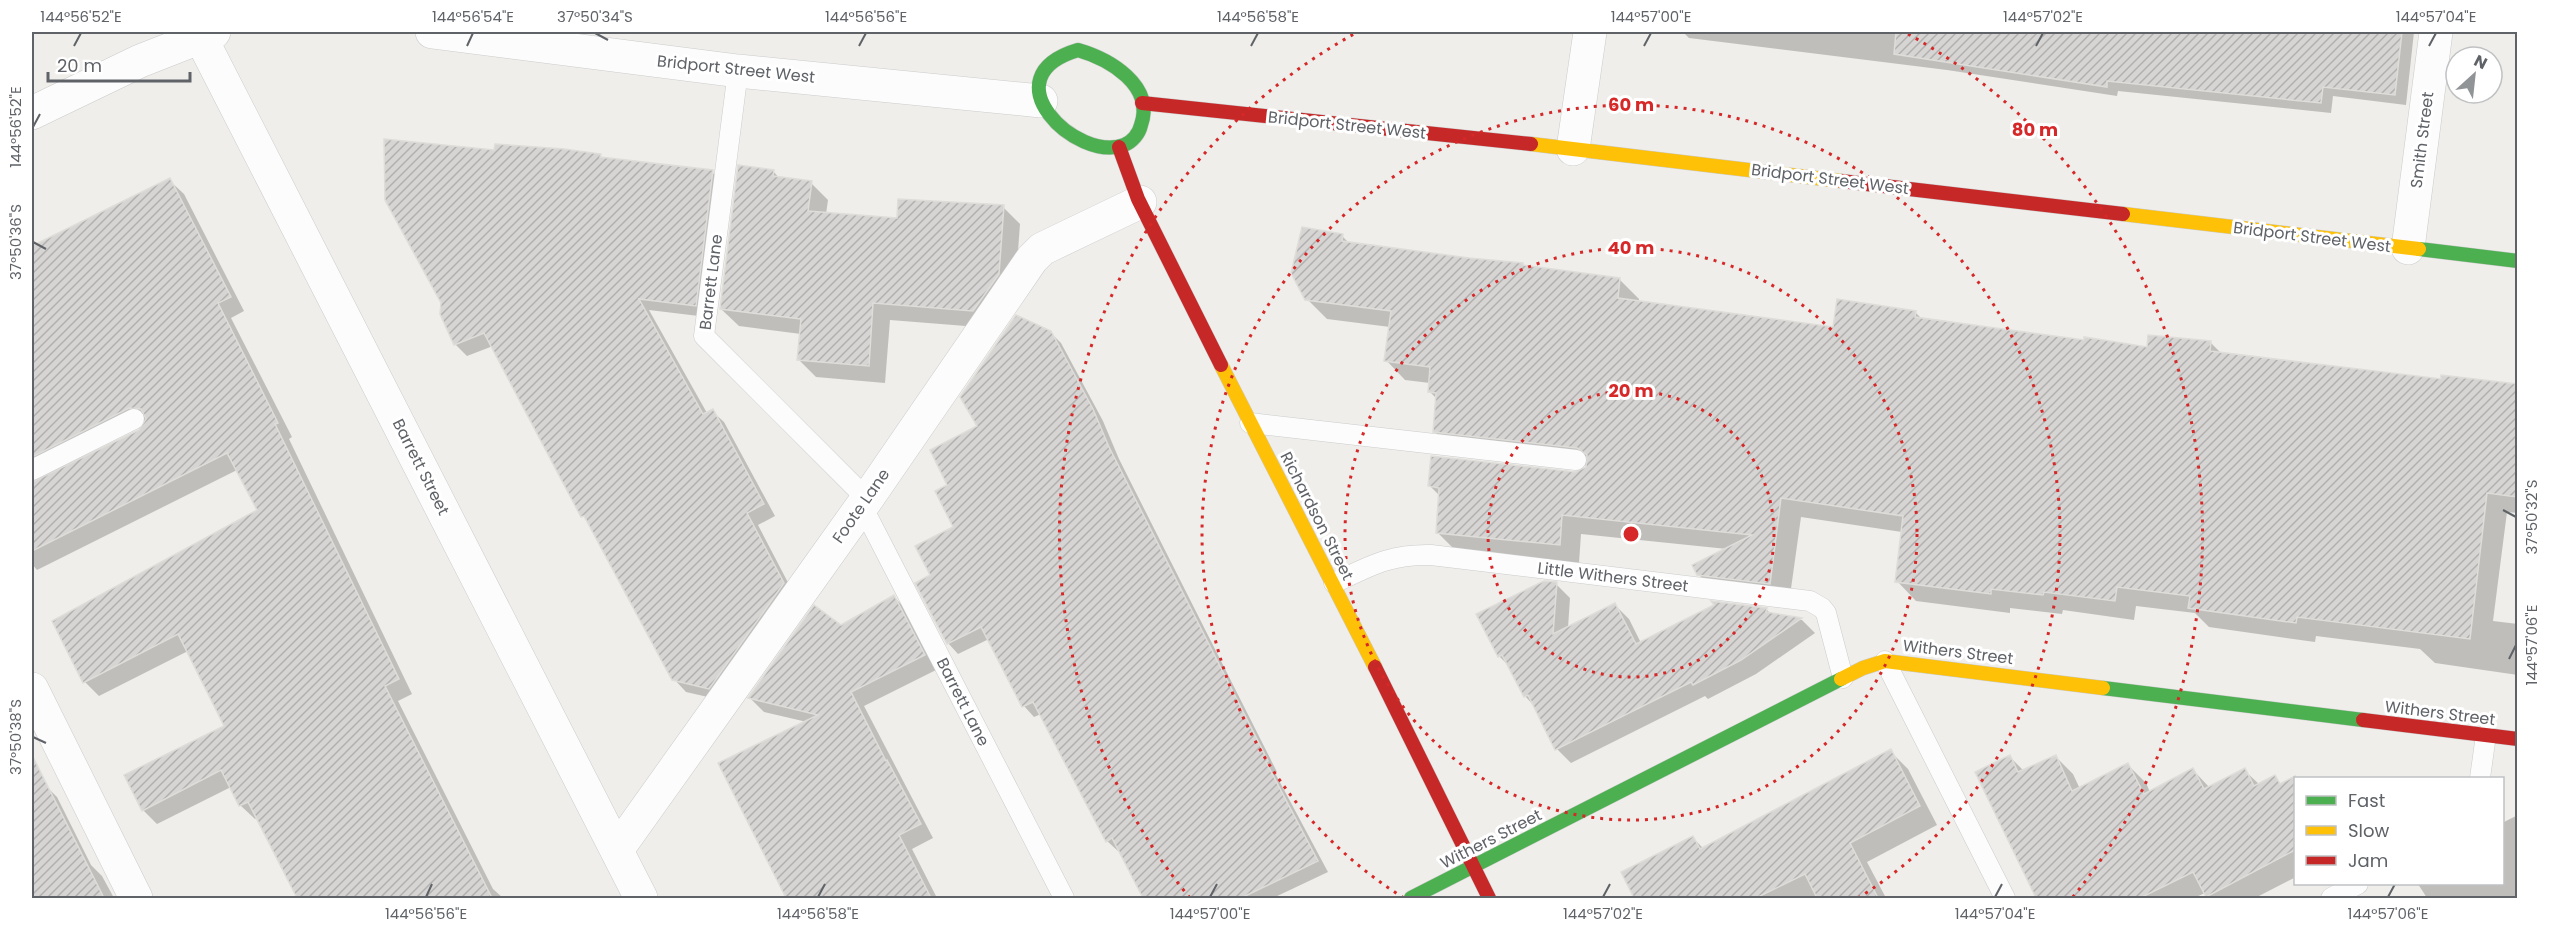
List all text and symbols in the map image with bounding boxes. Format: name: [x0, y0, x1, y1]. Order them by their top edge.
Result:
text: 144°56'52"E: [40, 6, 122, 27]
text: 144°56'54"E: [432, 6, 514, 27]
text: 37°50'34"S: [557, 6, 633, 27]
text: 144°56'56"E: [825, 6, 907, 27]
text: 144°56'58"E: [1217, 6, 1299, 27]
text: 144°57'00"E: [1611, 6, 1691, 27]
text: 144°57'02"E: [2003, 6, 2083, 27]
text: 144°57'04"E: [2396, 6, 2476, 27]
scale bar: [48, 45, 190, 83]
north arrow: [2444, 45, 2504, 105]
street label: Bridport Street West: [656, 49, 816, 89]
text: N: [2470, 49, 2491, 75]
text: 20 m: [57, 53, 102, 78]
text: 144°56'52"E: [5, 86, 26, 168]
street label: Smith Street: [2405, 90, 2439, 190]
text: 60 m: [1608, 92, 1654, 117]
street label: Bridport Street West: [1267, 105, 1427, 145]
text: 80 m: [2012, 117, 2058, 142]
street label: Bridport Street West: [1750, 158, 1910, 200]
text: 37°50'36"S: [5, 204, 26, 280]
street label: Bridport Street West: [2232, 216, 2392, 258]
street label: Barrett Lane: [694, 233, 728, 331]
text: 40 m: [1608, 235, 1654, 260]
text: 20 m: [1609, 378, 1653, 403]
street label: Barrett Street: [387, 415, 455, 519]
street label: Richardson Street: [1275, 448, 1359, 584]
street label: Foote Lane: [827, 464, 895, 548]
text: 37°50'32"S: [2521, 479, 2542, 555]
centre of rings: [1621, 524, 1641, 544]
street label: Little Withers Street: [1536, 556, 1690, 598]
text: 144°57'06"E: [2521, 605, 2542, 685]
street label: Withers Street: [1902, 634, 2015, 670]
street label: Barrett Lane: [931, 654, 995, 750]
street label: Withers Street: [2384, 695, 2497, 731]
text: 37°50'38"S: [5, 699, 26, 775]
legend: [2294, 777, 2504, 885]
text: Fast: [2348, 788, 2385, 813]
street label: Withers Street: [1436, 803, 1546, 874]
text: Slow: [2348, 818, 2390, 843]
text: Jam: [2348, 848, 2388, 873]
text: 144°56'56"E: [385, 903, 467, 924]
text: 144°56'58"E: [777, 903, 859, 924]
text: 144°57'00"E: [1170, 903, 1250, 924]
text: 144°57'02"E: [1563, 903, 1643, 924]
text: 144°57'04"E: [1955, 903, 2035, 924]
text: 144°57'06"E: [2348, 903, 2428, 924]

